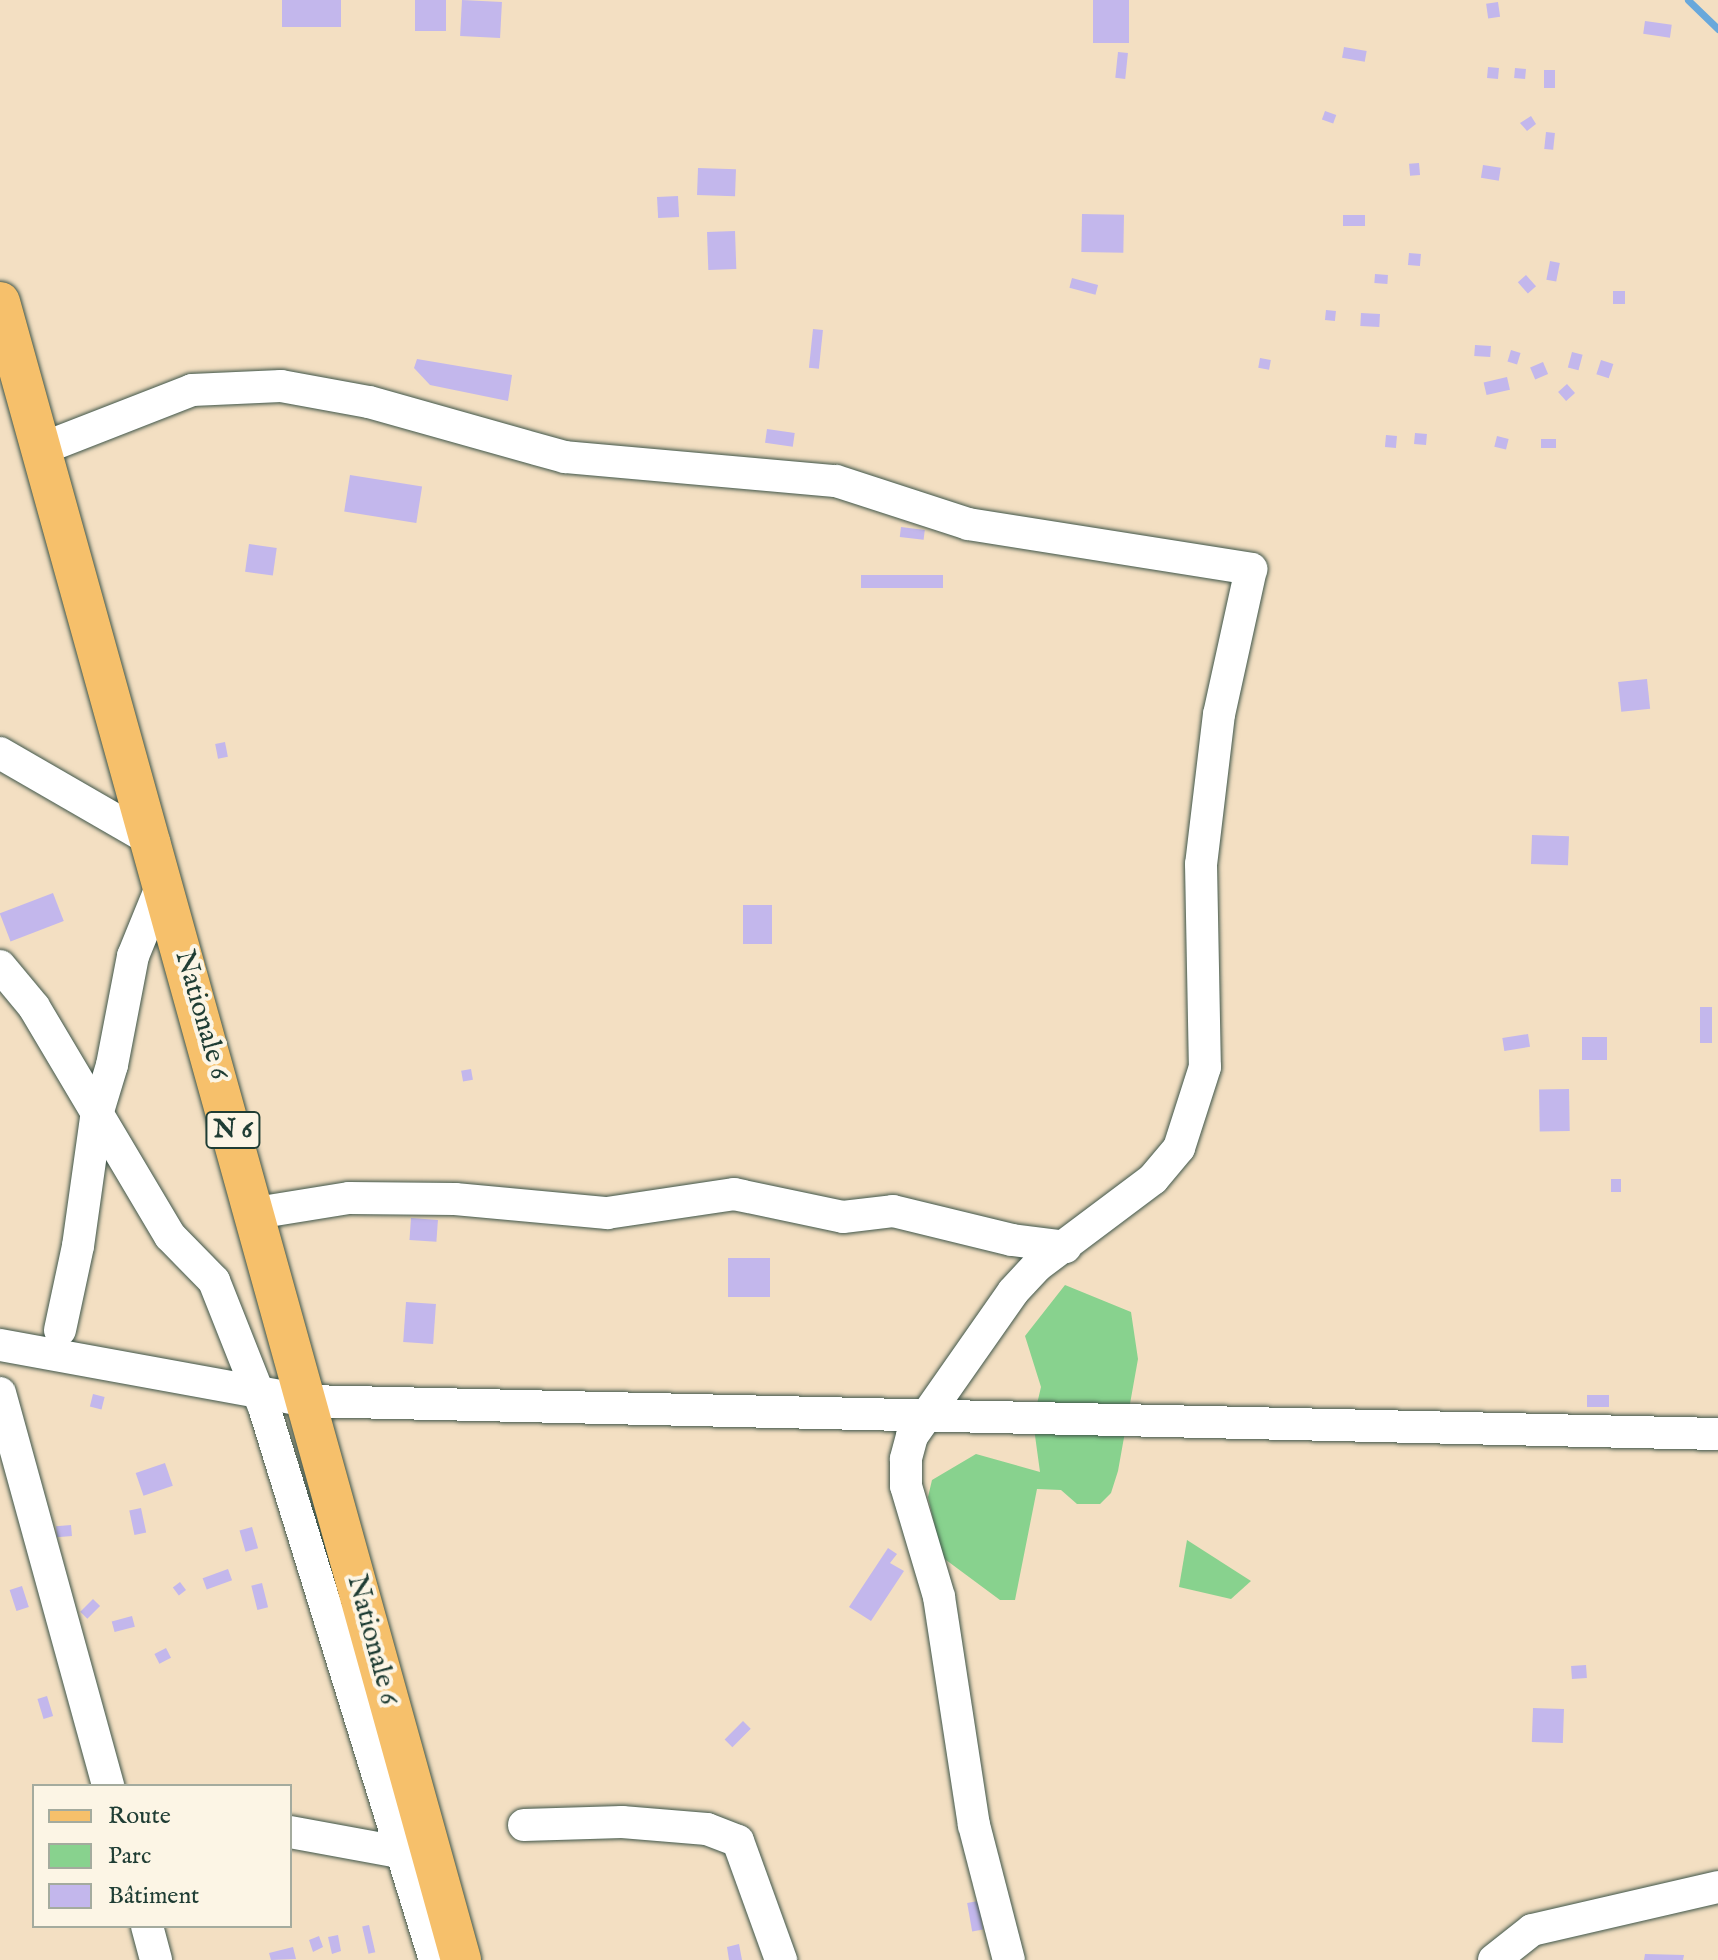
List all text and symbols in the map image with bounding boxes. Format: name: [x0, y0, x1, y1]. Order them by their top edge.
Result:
street label: Nationale 6: [167, 947, 235, 1083]
road number: N 6: [205, 1108, 261, 1152]
street label: Nationale 6: [339, 1572, 405, 1708]
legend: [32, 1784, 292, 1928]
text: Route: [108, 1801, 171, 1832]
text: Parc: [108, 1841, 151, 1872]
text: Bâtiment: [108, 1881, 199, 1912]

